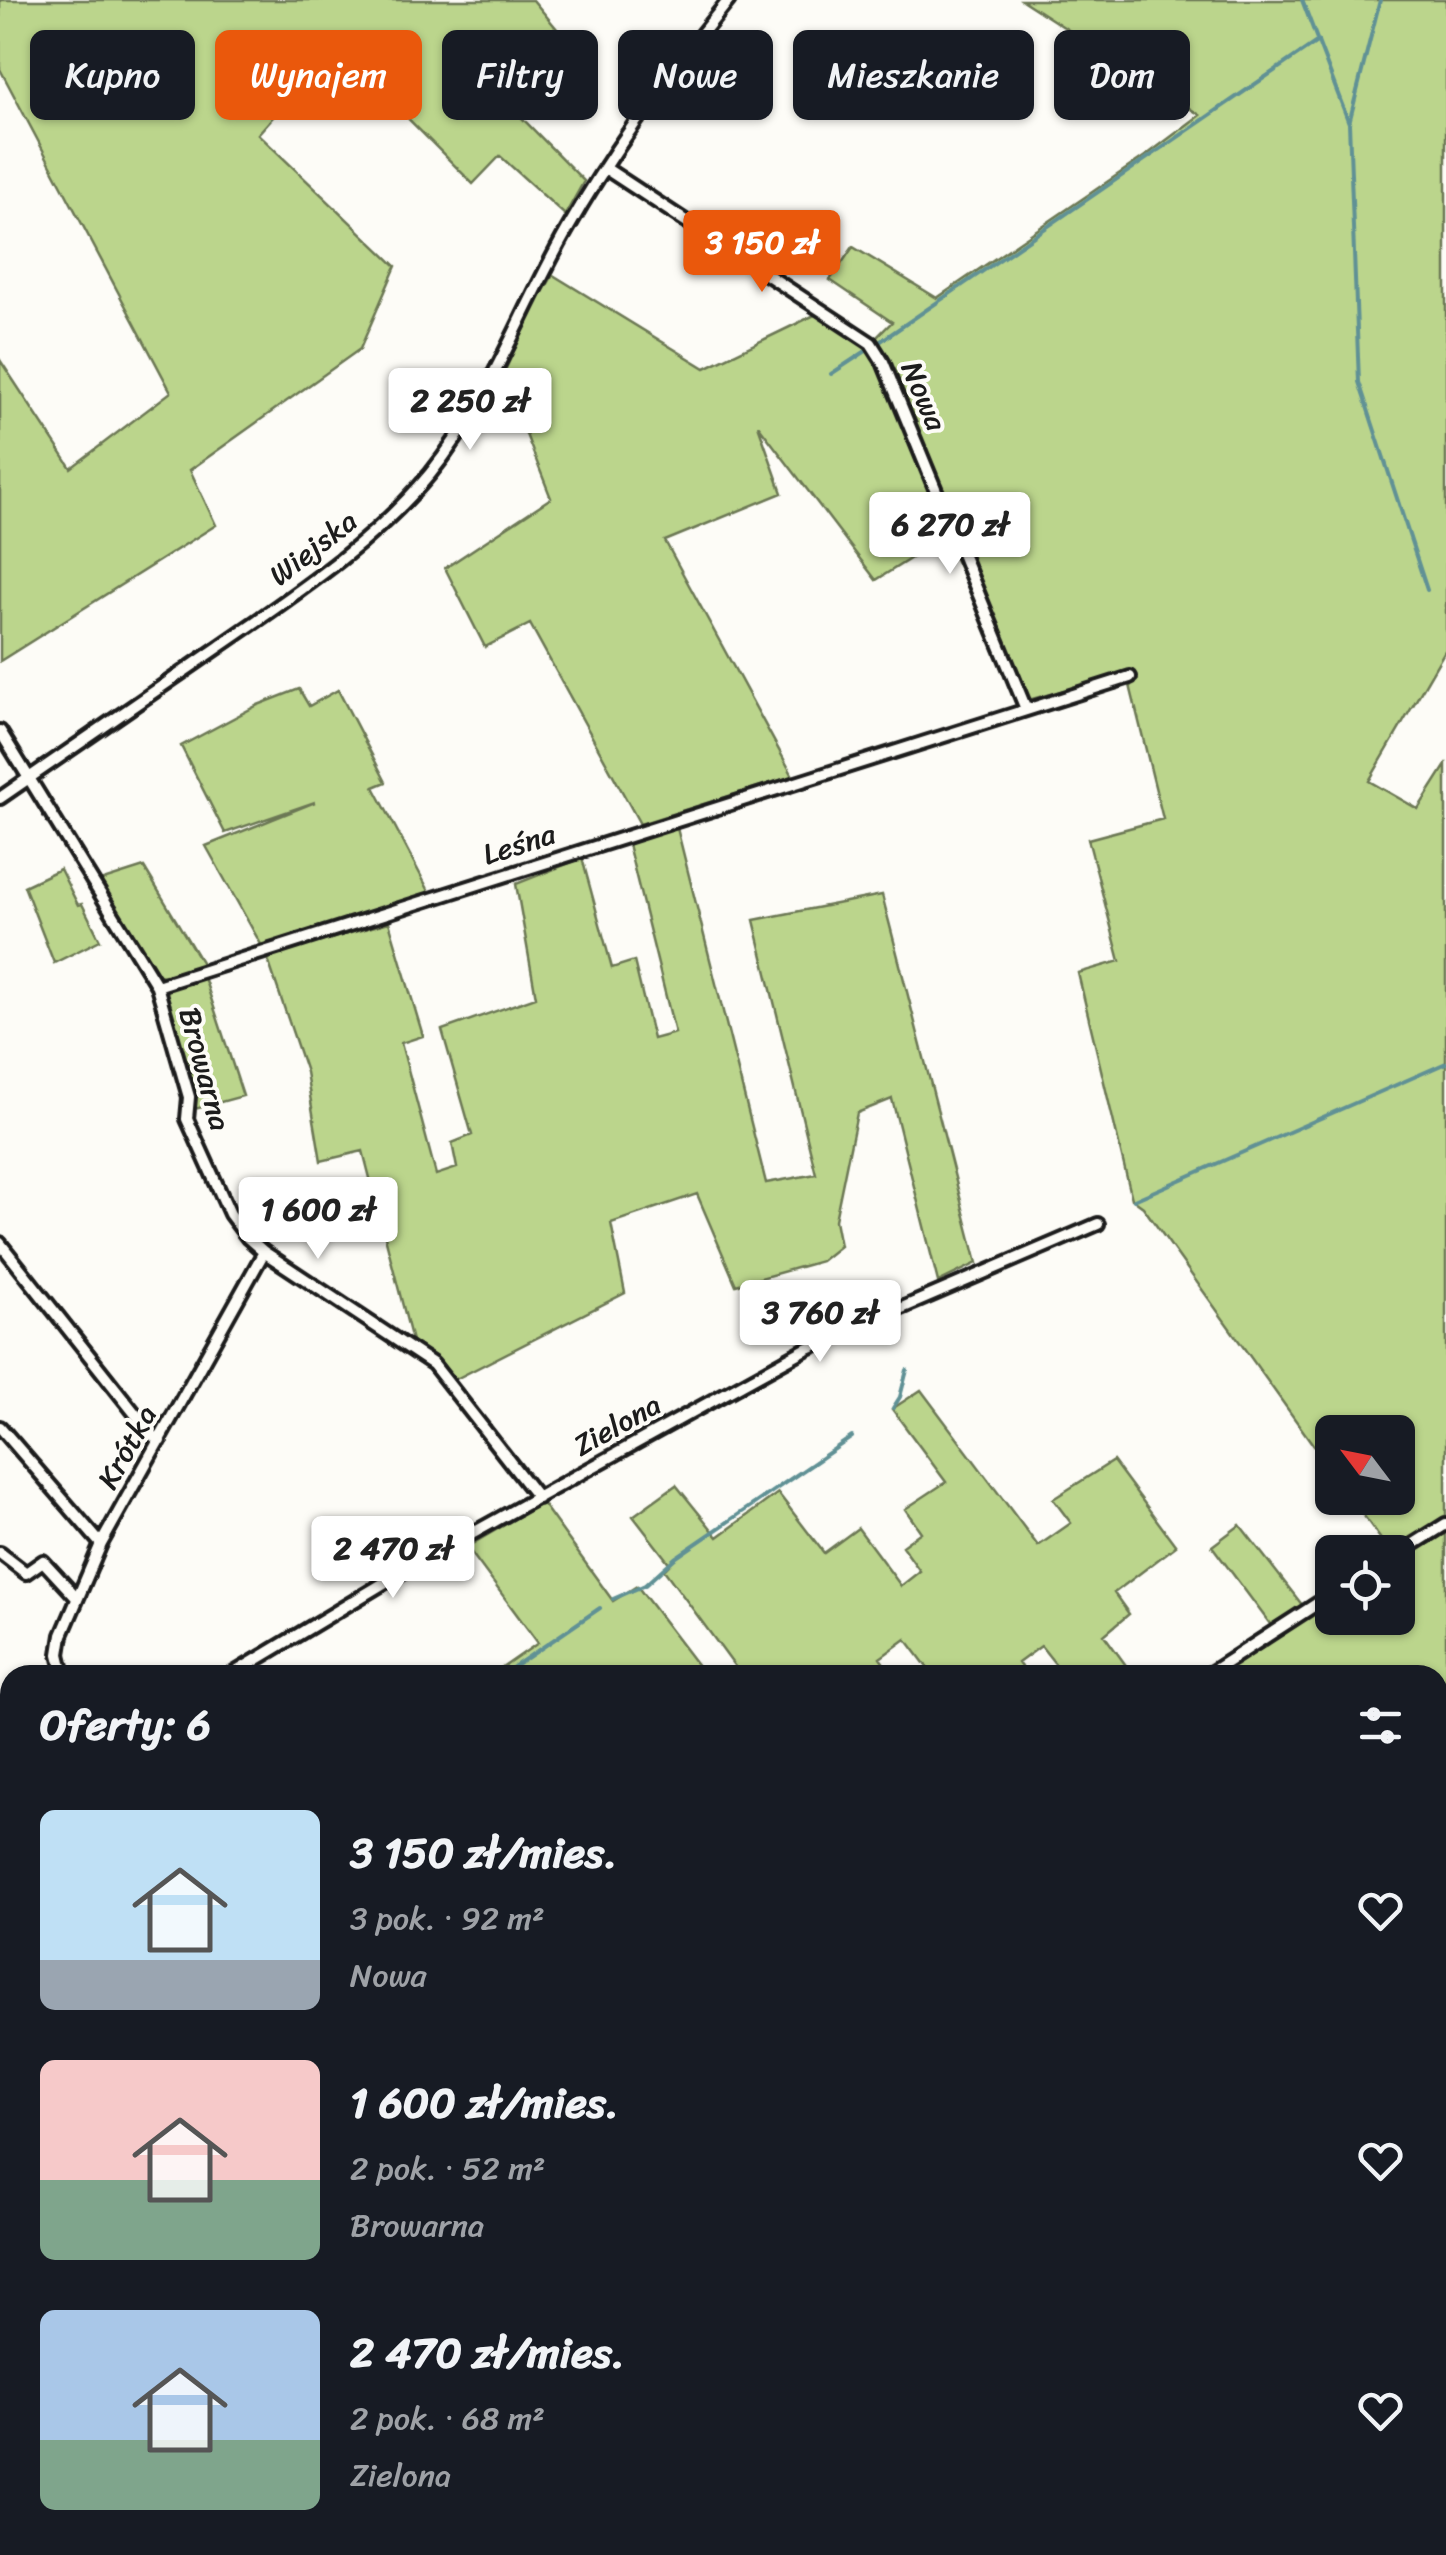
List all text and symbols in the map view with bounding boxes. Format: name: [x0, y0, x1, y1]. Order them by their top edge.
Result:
chip: Kupno: [30, 30, 195, 120]
chip: Wynajem: [215, 30, 422, 120]
chip: Filtry: [442, 30, 598, 120]
chip: Nowe: [618, 30, 773, 120]
chip: Mieszkanie: [793, 30, 1034, 120]
chip: Dom: [1054, 30, 1190, 120]
pin: 3 150 zł: [659, 210, 865, 295]
text: 3 150 zł: [705, 214, 819, 271]
street label: Nowa: [885, 352, 963, 440]
pin: 2 250 zł: [367, 368, 573, 453]
text: 2 250 zł: [410, 372, 530, 429]
pin: 6 270 zł: [847, 492, 1053, 577]
street label: Wiejska: [256, 496, 370, 600]
text: 6 270 zł: [891, 496, 1009, 553]
street label: Leśna: [475, 807, 564, 881]
street label: Browarna: [163, 1001, 247, 1137]
pin: 1 600 zł: [215, 1177, 421, 1262]
text: 1 600 zł: [261, 1181, 375, 1238]
pin: 3 760 zł: [717, 1280, 923, 1365]
text: 3 760 zł: [762, 1284, 878, 1341]
street label: Zielona: [563, 1378, 671, 1472]
street label: Krótka: [82, 1395, 172, 1499]
north arrow: [1315, 1415, 1415, 1515]
map controls: [1315, 1415, 1415, 1635]
pin: 2 470 zł: [290, 1516, 496, 1601]
text: 2 470 zł: [333, 1520, 453, 1577]
button: locate: [1315, 1535, 1415, 1635]
text: Oferty: 6: [40, 1688, 211, 1762]
icon: filters: [1353, 1698, 1408, 1753]
text: 3 150 zł/mies.: [350, 1816, 617, 1890]
icon: home: [120, 1850, 240, 1970]
icon: heart: [1353, 1883, 1408, 1938]
text: 3 pok. · 92 m²: [350, 1890, 545, 1947]
text: Nowa: [350, 1947, 427, 2004]
text: 1 600 zł/mies.: [350, 2066, 619, 2140]
icon: home: [120, 2100, 240, 2220]
icon: heart: [1353, 2133, 1408, 2188]
text: 2 pok. · 52 m²: [350, 2140, 545, 2197]
text: Browarna: [350, 2197, 484, 2254]
text: 2 470 zł/mies.: [350, 2316, 625, 2390]
icon: home: [120, 2350, 240, 2470]
icon: heart: [1353, 2383, 1408, 2438]
text: 2 pok. · 68 m²: [350, 2390, 545, 2447]
text: Zielona: [350, 2447, 451, 2504]

